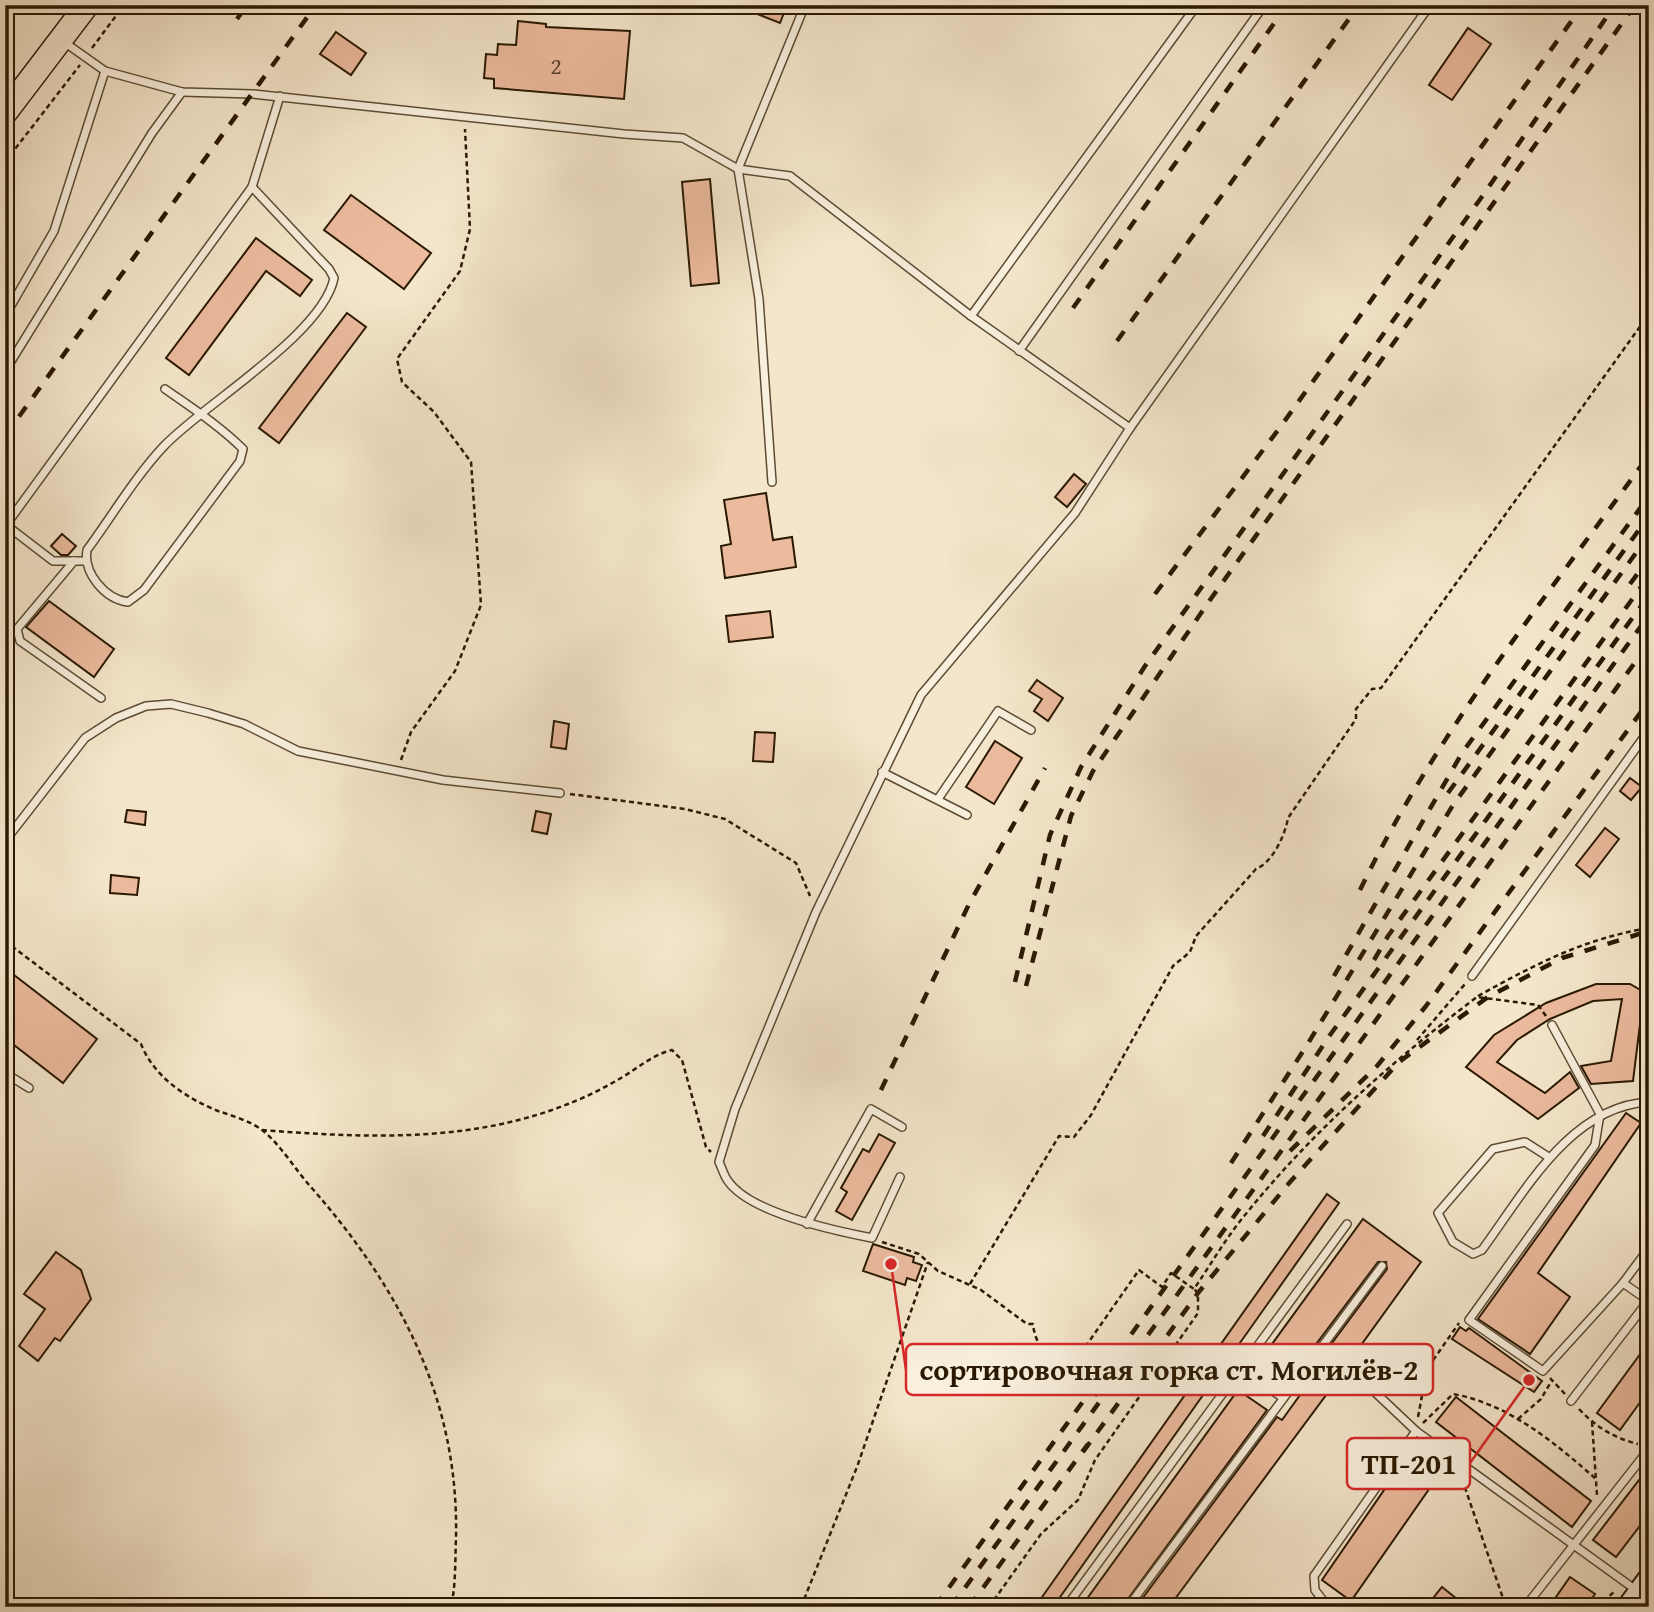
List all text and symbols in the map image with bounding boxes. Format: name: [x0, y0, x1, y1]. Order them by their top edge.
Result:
house number: 2: [550, 48, 562, 83]
callout: сортировочная горка ст. Могилёв-2: [906, 1344, 1433, 1395]
text: сортировочная горка ст. Могилёв-2: [919, 1347, 1419, 1391]
callout: ТП-201: [1347, 1438, 1470, 1489]
text: ТП-201: [1361, 1441, 1457, 1485]

